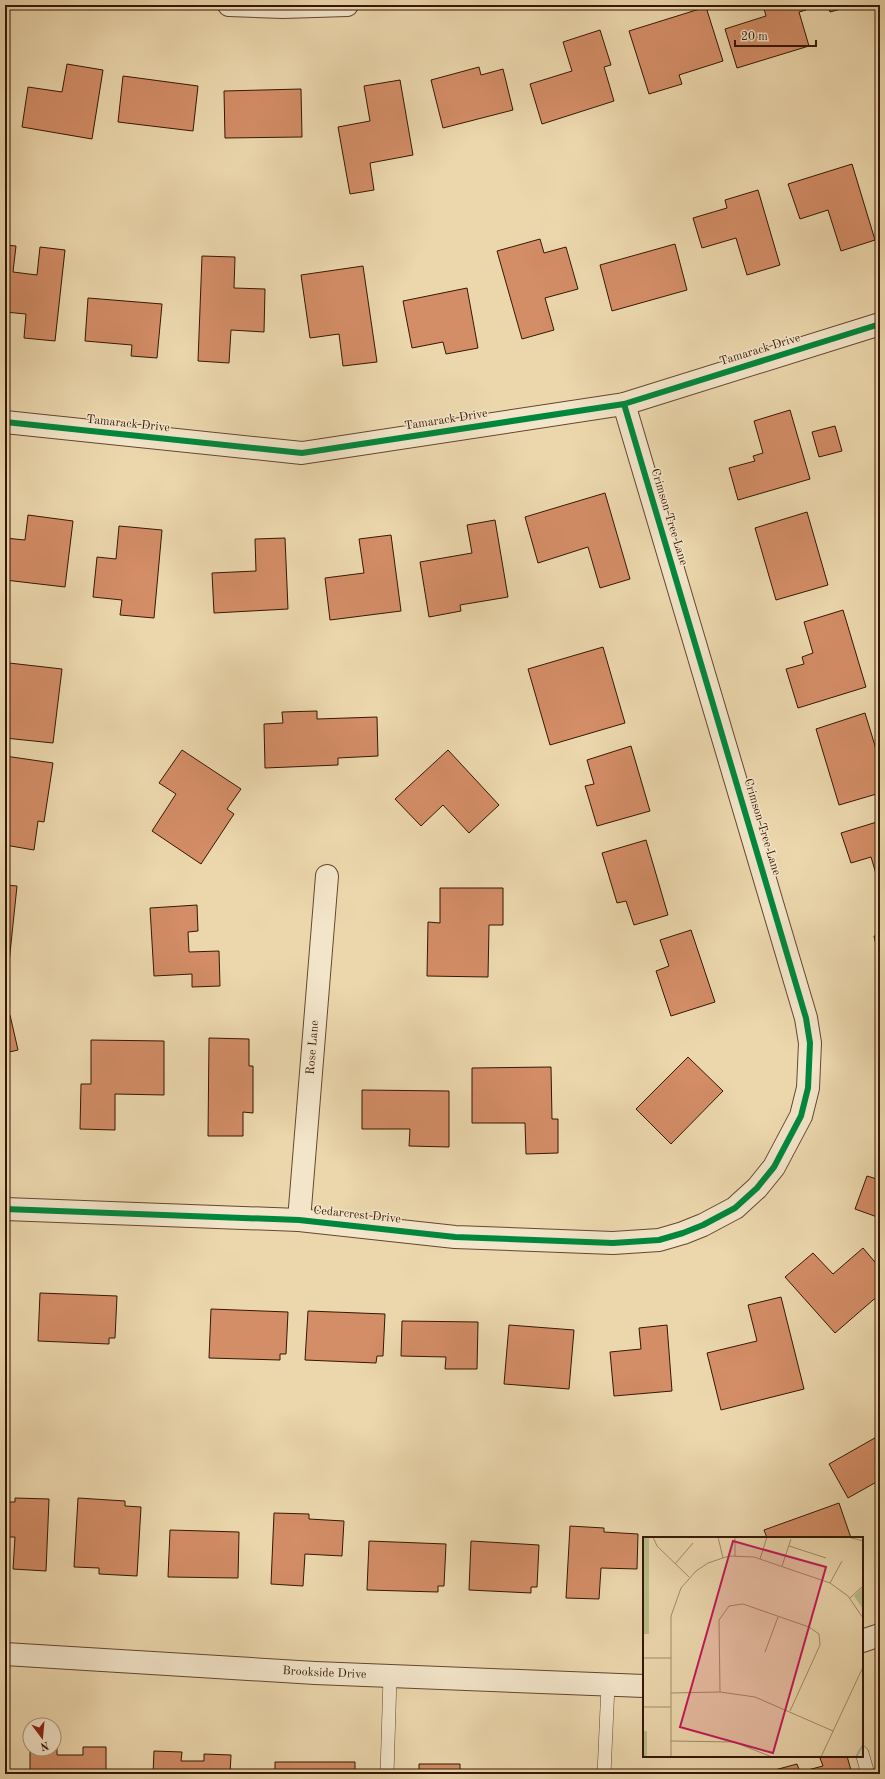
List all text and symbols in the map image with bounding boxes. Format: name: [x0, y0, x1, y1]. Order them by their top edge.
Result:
scale bar: [735, 22, 816, 48]
text: 20 m: [741, 31, 768, 43]
street label: Tamarack Drive: [718, 332, 802, 368]
street label: Tamarack Drive: [404, 407, 489, 432]
street label: Tamarack Drive: [86, 414, 171, 434]
street label: Crimson Tree Lane: [649, 467, 690, 567]
street label: Crimson Tree Lane: [742, 777, 783, 877]
street label: Rose Lane: [305, 1019, 321, 1075]
street label: Cedarcrest Drive: [313, 1204, 402, 1226]
inset map: [643, 1537, 863, 1757]
street label: Brookside Drive: [282, 1665, 367, 1681]
north arrow: [22, 1717, 62, 1757]
text: N: [38, 1739, 50, 1752]

